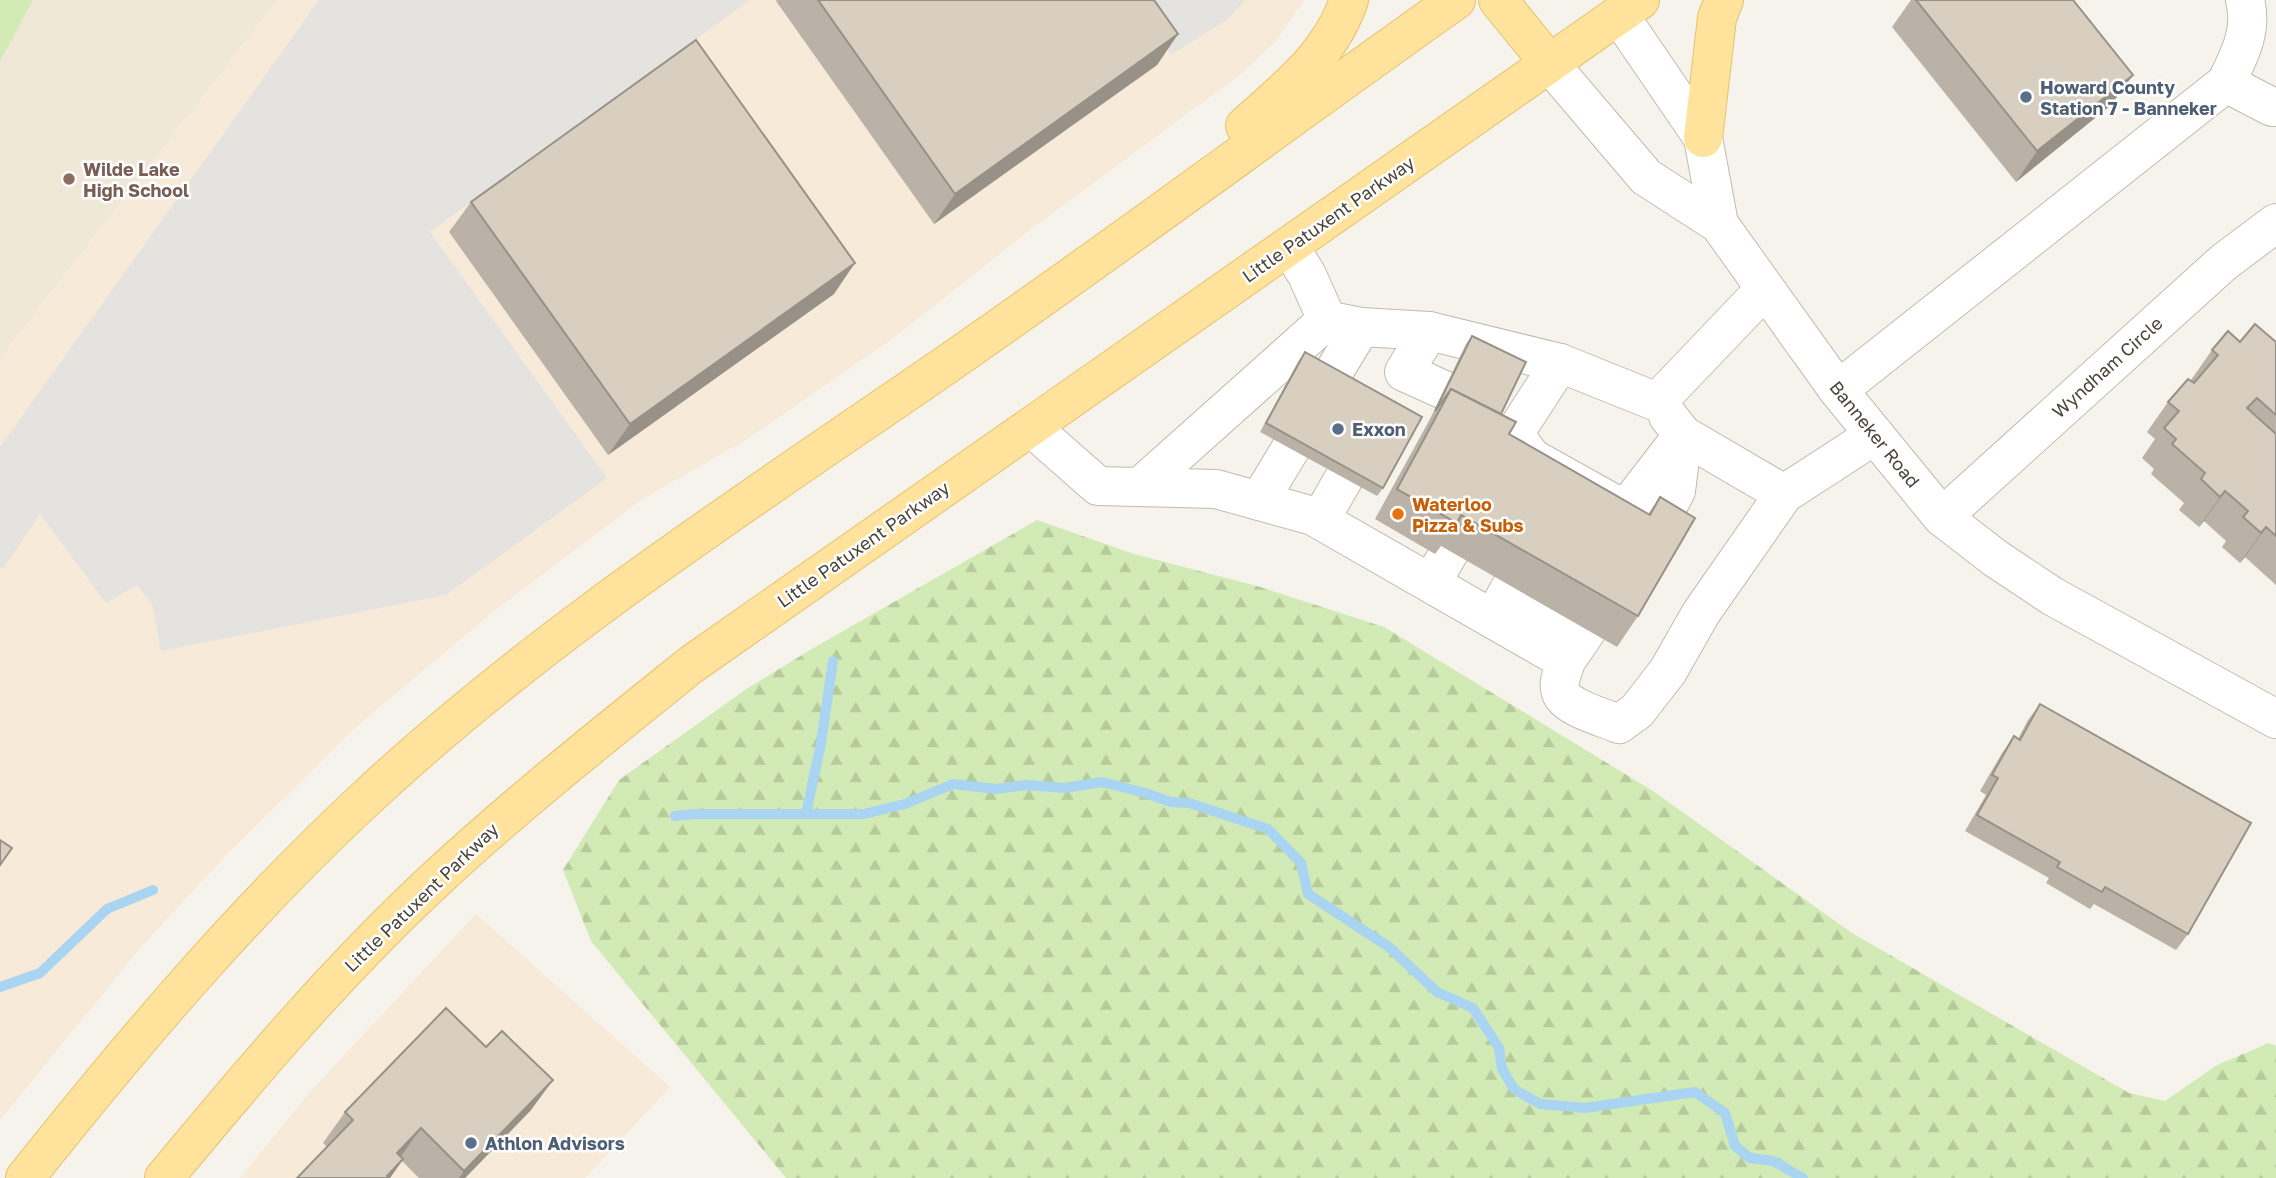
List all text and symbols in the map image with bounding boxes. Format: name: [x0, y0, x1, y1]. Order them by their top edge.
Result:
place label: Howard County Station 7 - Banneker: [2040, 76, 2217, 119]
marker: Howard County Station 7 - Banneker: [2018, 89, 2034, 105]
street label: Little Patuxent Parkway: [1238, 151, 1418, 287]
place label: Wilde Lake High School: [83, 158, 189, 201]
marker: Wilde Lake High School: [61, 171, 77, 187]
street label: Wyndham Circle: [2047, 312, 2167, 422]
street label: Banneker Road: [1825, 376, 1925, 492]
place label: Exxon: [1352, 418, 1406, 440]
marker: Exxon: [1330, 421, 1346, 437]
street label: Little Patuxent Parkway: [773, 476, 953, 612]
place label: Waterloo Pizza & Subs: [1412, 493, 1524, 536]
marker: Waterloo Pizza & Subs: [1390, 506, 1406, 522]
street label: Little Patuxent Parkway: [340, 818, 502, 976]
place label: Athlon Advisors: [485, 1132, 625, 1154]
marker: Athlon Advisors: [463, 1135, 479, 1151]

